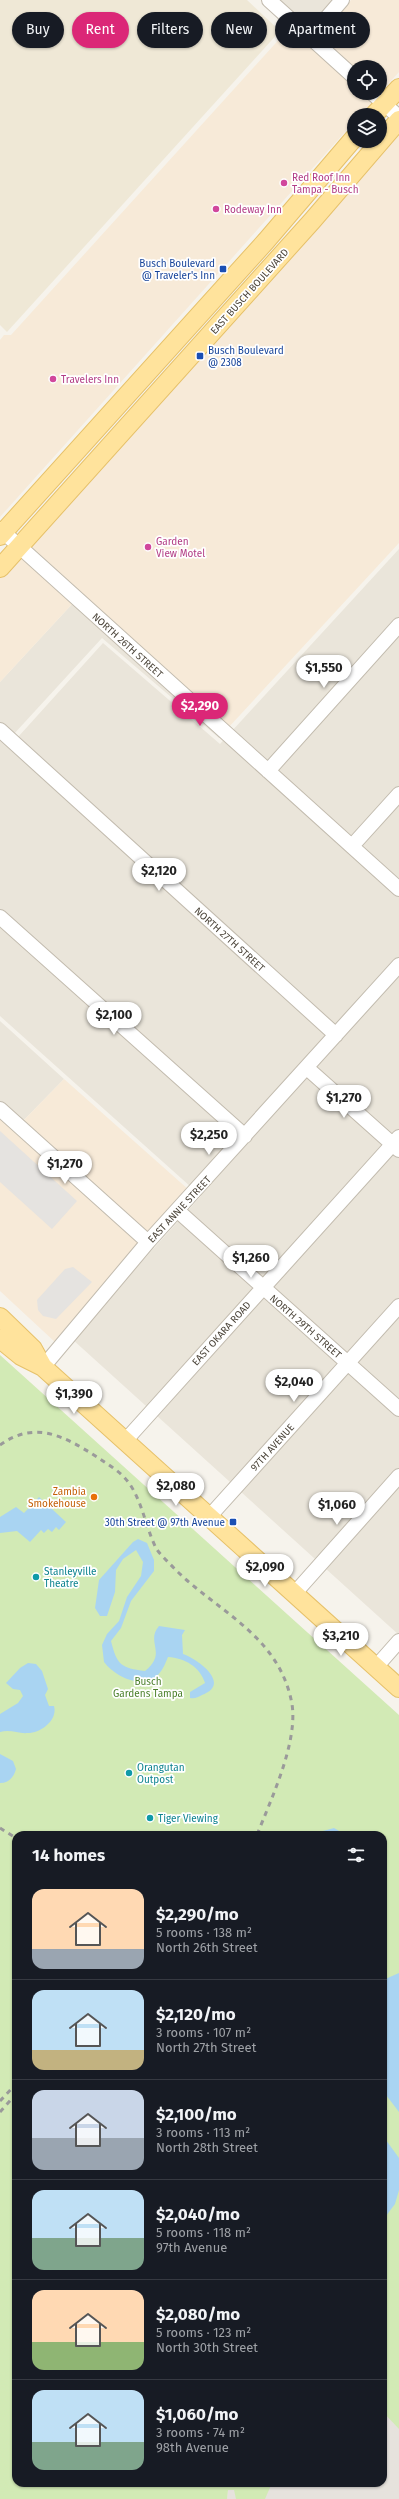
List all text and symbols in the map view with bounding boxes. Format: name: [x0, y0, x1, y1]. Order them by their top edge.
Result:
chip: Buy: [12, 12, 64, 48]
chip: Rent: [72, 12, 129, 48]
chip: Filters: [137, 12, 203, 48]
chip: New: [211, 12, 267, 48]
chip: Apartment: [275, 12, 370, 48]
map controls: [347, 60, 387, 148]
button: locate: [347, 60, 387, 100]
button: layers: [347, 108, 387, 148]
place label: Red Roof Inn Tampa - Busch: [292, 172, 359, 196]
marker: Red Roof Inn Tampa - Busch: [279, 178, 289, 188]
marker: Rodeway Inn: [211, 204, 221, 214]
place label: Rodeway Inn: [224, 204, 282, 216]
street label: EAST BUSCH BOULEVARD: [208, 246, 291, 337]
place label: Busch Boulevard @ Traveler's Inn: [139, 258, 215, 282]
marker: Busch Boulevard @ Traveler's Inn: [218, 264, 228, 274]
place label: Busch Boulevard @ 2308: [208, 345, 284, 369]
marker: Busch Boulevard @ 2308: [195, 351, 205, 361]
marker: Travelers Inn: [48, 374, 58, 384]
place label: Travelers Inn: [61, 374, 119, 386]
place label: Garden View Motel: [156, 536, 205, 560]
marker: Garden View Motel: [143, 542, 153, 552]
street label: NORTH 26TH STREET: [90, 611, 166, 681]
pin: $1,550: [291, 655, 357, 689]
text: $1,550: [305, 660, 343, 675]
pin: $2,290: [167, 693, 233, 727]
text: $2,290: [181, 698, 219, 713]
pin: $2,120: [126, 858, 192, 892]
text: $2,120: [141, 863, 177, 878]
street label: NORTH 27TH STREET: [192, 905, 268, 975]
pin: $2,100: [81, 1002, 147, 1036]
text: $2,100: [96, 1007, 132, 1022]
pin: $1,270: [311, 1085, 377, 1119]
text: $1,270: [326, 1090, 362, 1105]
pin: $2,250: [176, 1122, 242, 1156]
text: $2,250: [190, 1127, 228, 1142]
pin: $1,270: [32, 1151, 98, 1185]
text: $1,270: [47, 1156, 83, 1171]
street label: EAST ANNIE STREET: [146, 1173, 214, 1246]
pin: $1,260: [218, 1245, 284, 1279]
text: $1,260: [232, 1250, 270, 1265]
street label: NORTH 29TH STREET: [267, 1292, 344, 1362]
street label: EAST OKARA ROAD: [190, 1299, 254, 1368]
pin: $2,040: [261, 1369, 327, 1403]
text: $2,040: [274, 1374, 314, 1389]
pin: $1,390: [41, 1381, 107, 1415]
text: $1,390: [55, 1386, 93, 1401]
street label: 97TH AVENUE: [248, 1422, 297, 1474]
pin: $2,080: [143, 1473, 209, 1507]
text: $2,080: [156, 1478, 196, 1493]
place label: Zambia Smokehouse: [28, 1486, 86, 1510]
marker: Zambia Smokehouse: [89, 1492, 99, 1502]
pin: $1,060: [304, 1492, 370, 1526]
text: $1,060: [318, 1497, 356, 1512]
place label: 30th Street @ 97th Avenue: [105, 1517, 225, 1529]
marker: 30th Street @ 97th Avenue: [228, 1517, 238, 1527]
pin: $2,090: [232, 1554, 298, 1588]
text: $2,090: [245, 1559, 285, 1574]
place label: Stanleyville Theatre: [44, 1566, 97, 1590]
marker: Stanleyville Theatre: [31, 1572, 41, 1582]
pin: $3,210: [308, 1623, 374, 1657]
text: $3,210: [322, 1628, 360, 1643]
park label: Busch Gardens Tampa: [113, 1676, 183, 1700]
place label: Orangutan Outpost: [137, 1762, 185, 1786]
marker: Orangutan Outpost: [124, 1768, 134, 1778]
marker: Tiger Viewing: [145, 1813, 155, 1823]
place label: Tiger Viewing: [158, 1813, 219, 1825]
icon: filters: [345, 1844, 367, 1866]
text: 14 homes: [32, 1845, 105, 1866]
text: $2,290/mo: [156, 1904, 239, 1925]
icon: home: [64, 1905, 112, 1953]
text: 5 rooms · 138 m²: [156, 1925, 252, 1940]
text: North 26th Street: [156, 1940, 258, 1955]
text: $2,120/mo: [156, 2004, 236, 2025]
icon: home: [64, 2006, 112, 2054]
text: 3 rooms · 107 m²: [156, 2025, 251, 2040]
text: North 27th Street: [156, 2040, 256, 2055]
text: $2,100/mo: [156, 2104, 237, 2125]
icon: home: [64, 2106, 112, 2154]
text: 3 rooms · 113 m²: [156, 2125, 250, 2140]
text: North 28th Street: [156, 2140, 258, 2155]
text: $2,040/mo: [156, 2204, 240, 2225]
icon: home: [64, 2206, 112, 2254]
text: 5 rooms · 118 m²: [156, 2225, 251, 2240]
text: 97th Avenue: [156, 2240, 227, 2255]
text: $2,080/mo: [156, 2304, 240, 2325]
icon: home: [64, 2306, 112, 2354]
text: 5 rooms · 123 m²: [156, 2325, 251, 2340]
text: North 30th Street: [156, 2340, 258, 2355]
text: $1,060/mo: [156, 2404, 239, 2425]
icon: home: [64, 2406, 112, 2454]
text: 3 rooms · 74 m²: [156, 2425, 245, 2440]
text: 98th Avenue: [156, 2440, 229, 2455]

